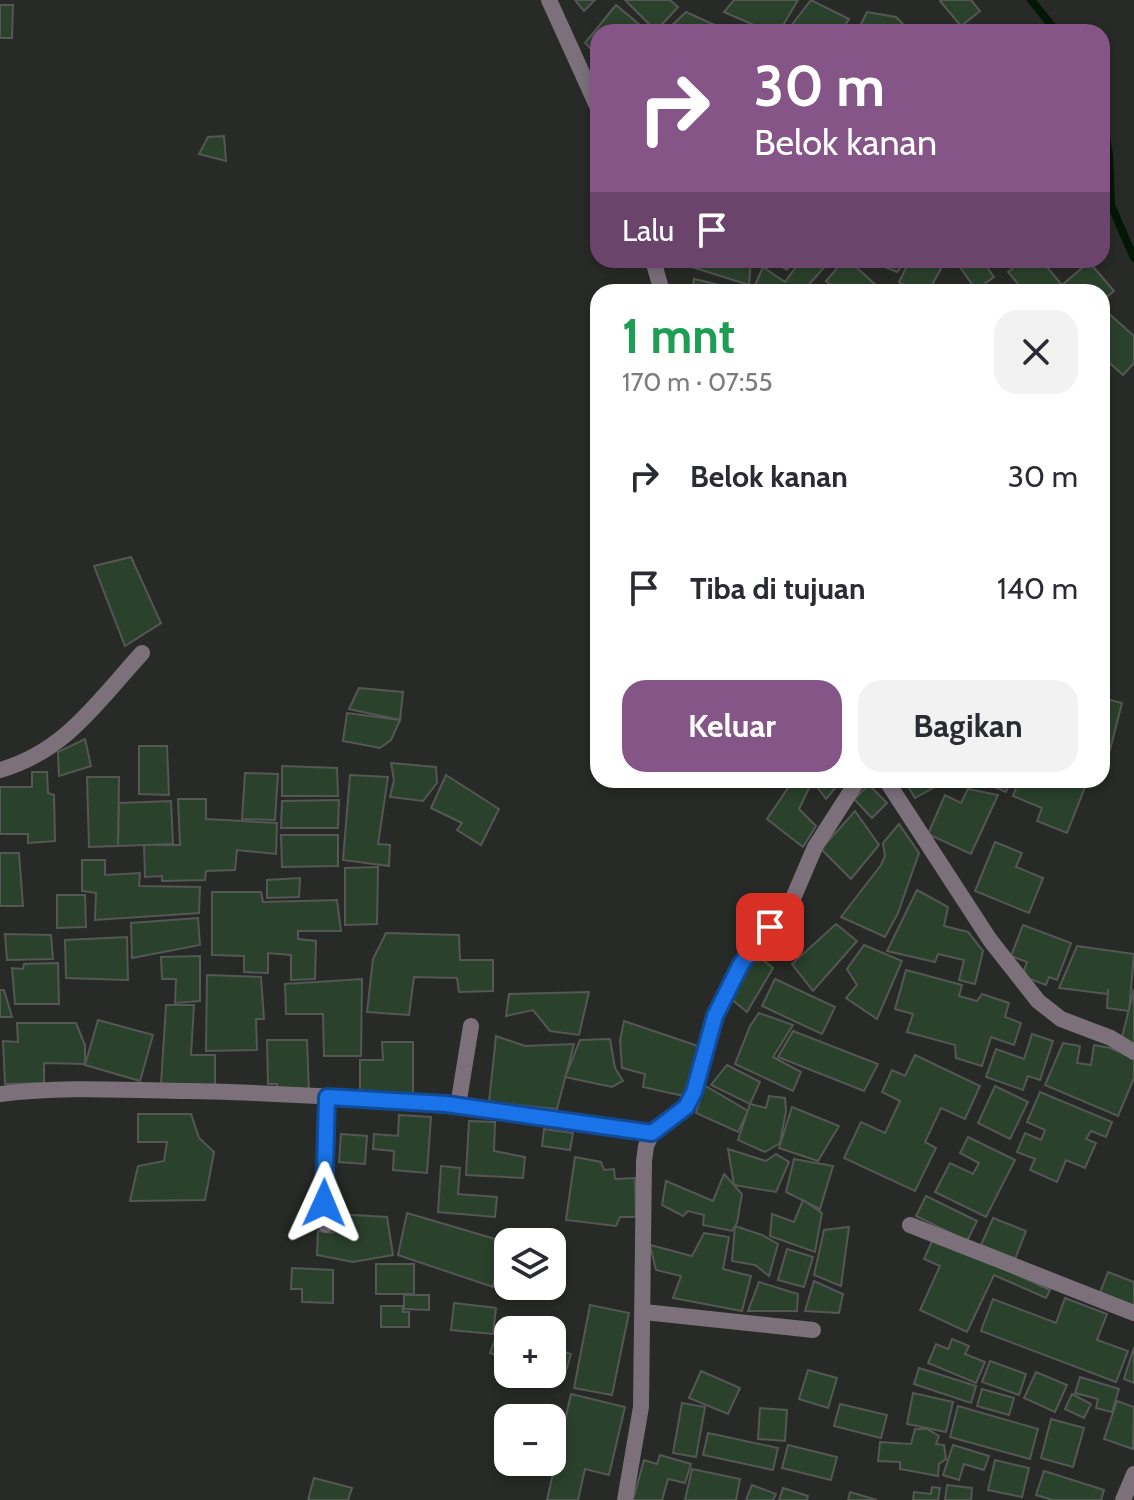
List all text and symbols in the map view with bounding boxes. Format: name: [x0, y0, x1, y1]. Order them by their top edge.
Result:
text: 30 m: [754, 52, 885, 120]
icon: right: [622, 56, 726, 160]
text: Belok kanan: [754, 120, 937, 164]
icon: arrive: [690, 208, 734, 252]
text: Lalu: [622, 212, 674, 249]
text: 1 mnt: [622, 307, 735, 365]
button: close: [994, 310, 1078, 394]
text: 170 m · 07:55: [622, 366, 773, 398]
icon: right: [622, 454, 666, 498]
text: Belok kanan: [690, 458, 848, 495]
text: 30 m: [1008, 458, 1078, 495]
icon: arrive: [622, 566, 666, 610]
text: Tiba di tujuan: [690, 570, 866, 607]
text: 140 m: [997, 570, 1078, 607]
button: Keluar: [622, 680, 842, 772]
button: Bagikan: [858, 680, 1078, 772]
pin: [736, 893, 804, 961]
icon: arrive: [748, 905, 792, 949]
position arrow: [282, 1161, 366, 1245]
map controls: [494, 1228, 566, 1476]
button: layers: [494, 1228, 566, 1300]
button: +: [494, 1316, 566, 1388]
button: −: [494, 1404, 566, 1476]

